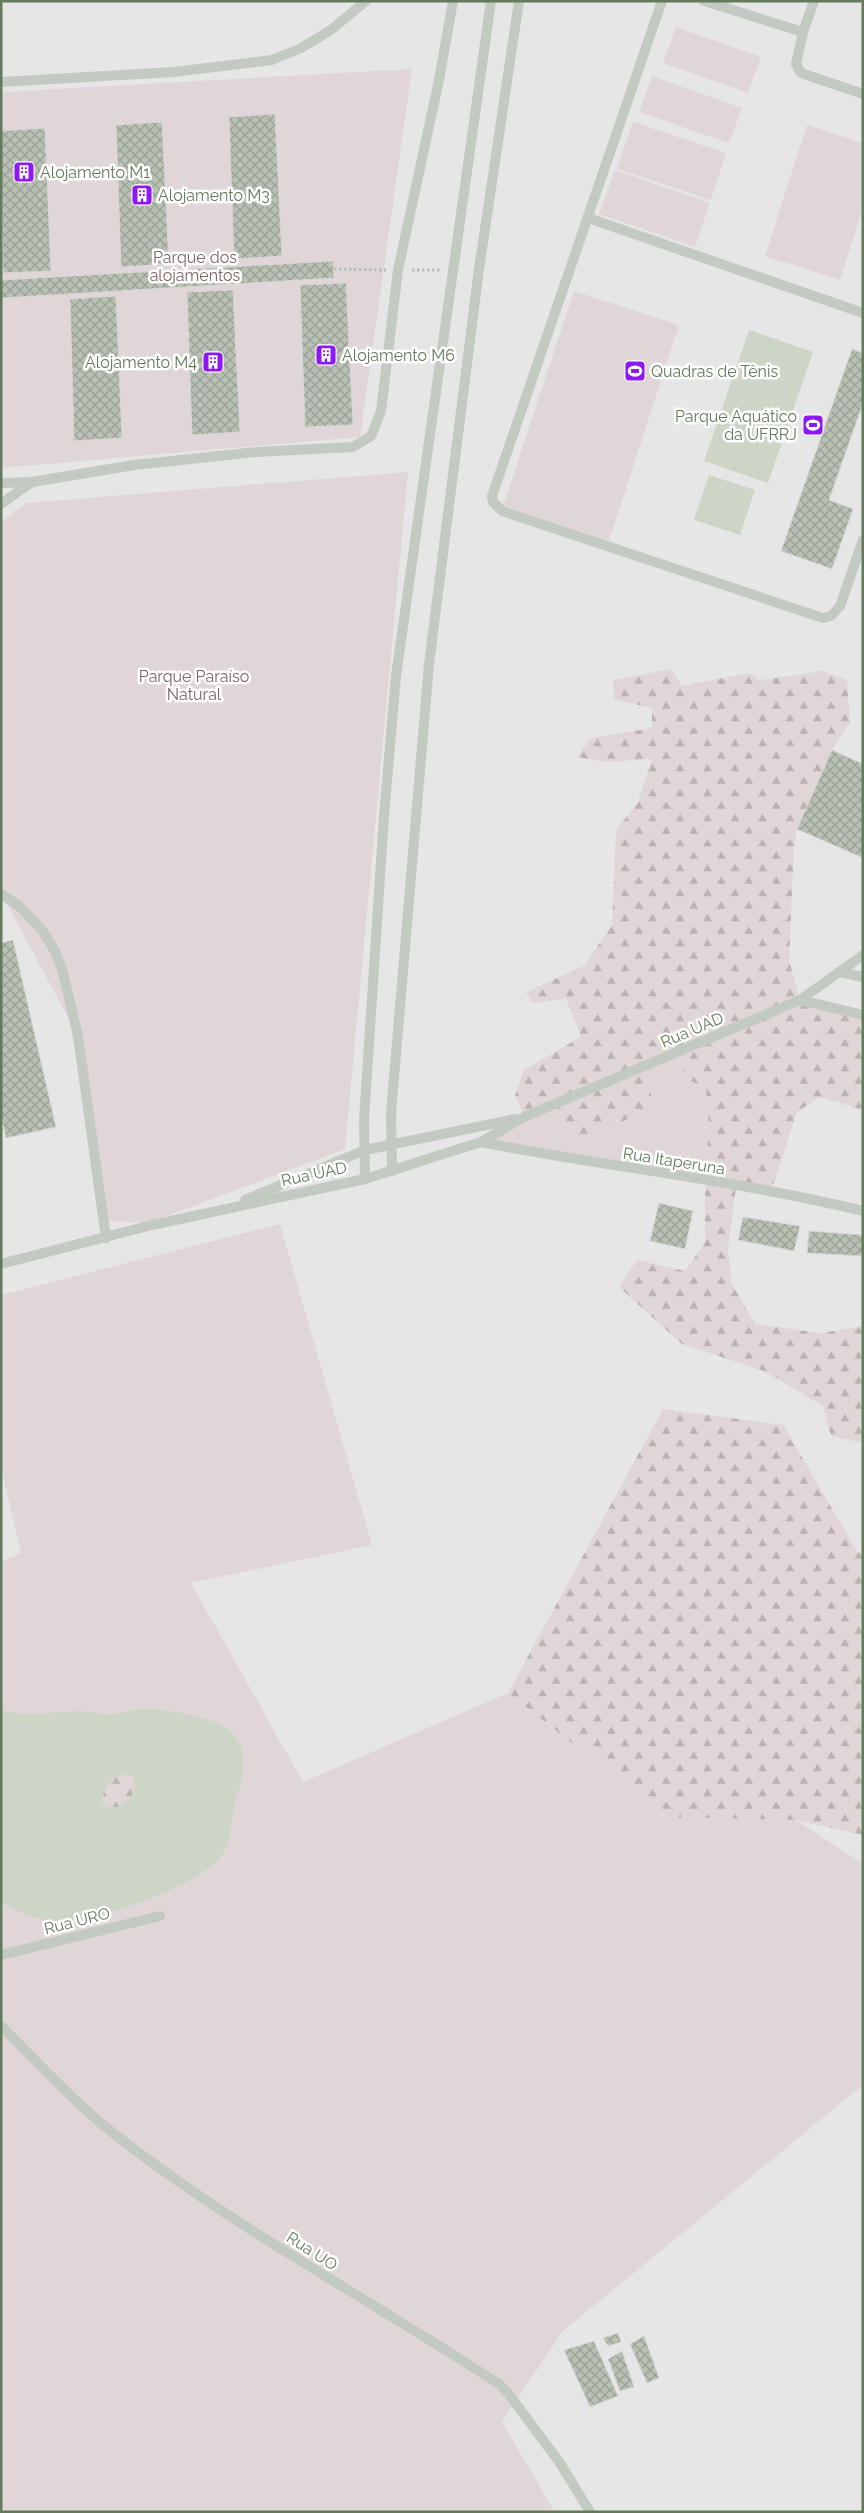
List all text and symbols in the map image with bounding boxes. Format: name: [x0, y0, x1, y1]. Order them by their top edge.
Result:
building icon: Alojamento M1: [12, 160, 36, 184]
place label: Alojamento M1: [40, 163, 150, 182]
building icon: Alojamento M3: [130, 183, 154, 207]
place label: Alojamento M3: [158, 186, 270, 205]
park label: Parque dos alojamentos: [150, 248, 241, 285]
building icon: Alojamento M6: [314, 343, 338, 367]
place label: Alojamento M6: [342, 346, 455, 365]
building icon: Alojamento M4: [201, 350, 225, 374]
place label: Alojamento M4: [85, 353, 197, 372]
sports icon: Quadras de Tênis: [623, 359, 647, 383]
place label: Quadras de Tênis: [651, 362, 778, 381]
place label: Parque Aquático da UFRRJ: [675, 407, 797, 444]
sports icon: Parque Aquático da UFRRJ: [801, 413, 825, 437]
park label: Parque Paraíso Natural: [139, 667, 249, 704]
street label: Rua UAD: [658, 1008, 726, 1052]
street label: Rua Itaperuna: [622, 1144, 726, 1178]
street label: Rua UAD: [280, 1158, 348, 1190]
street label: Rua URO: [42, 1904, 112, 1938]
street label: Rua UO: [283, 2228, 341, 2274]

